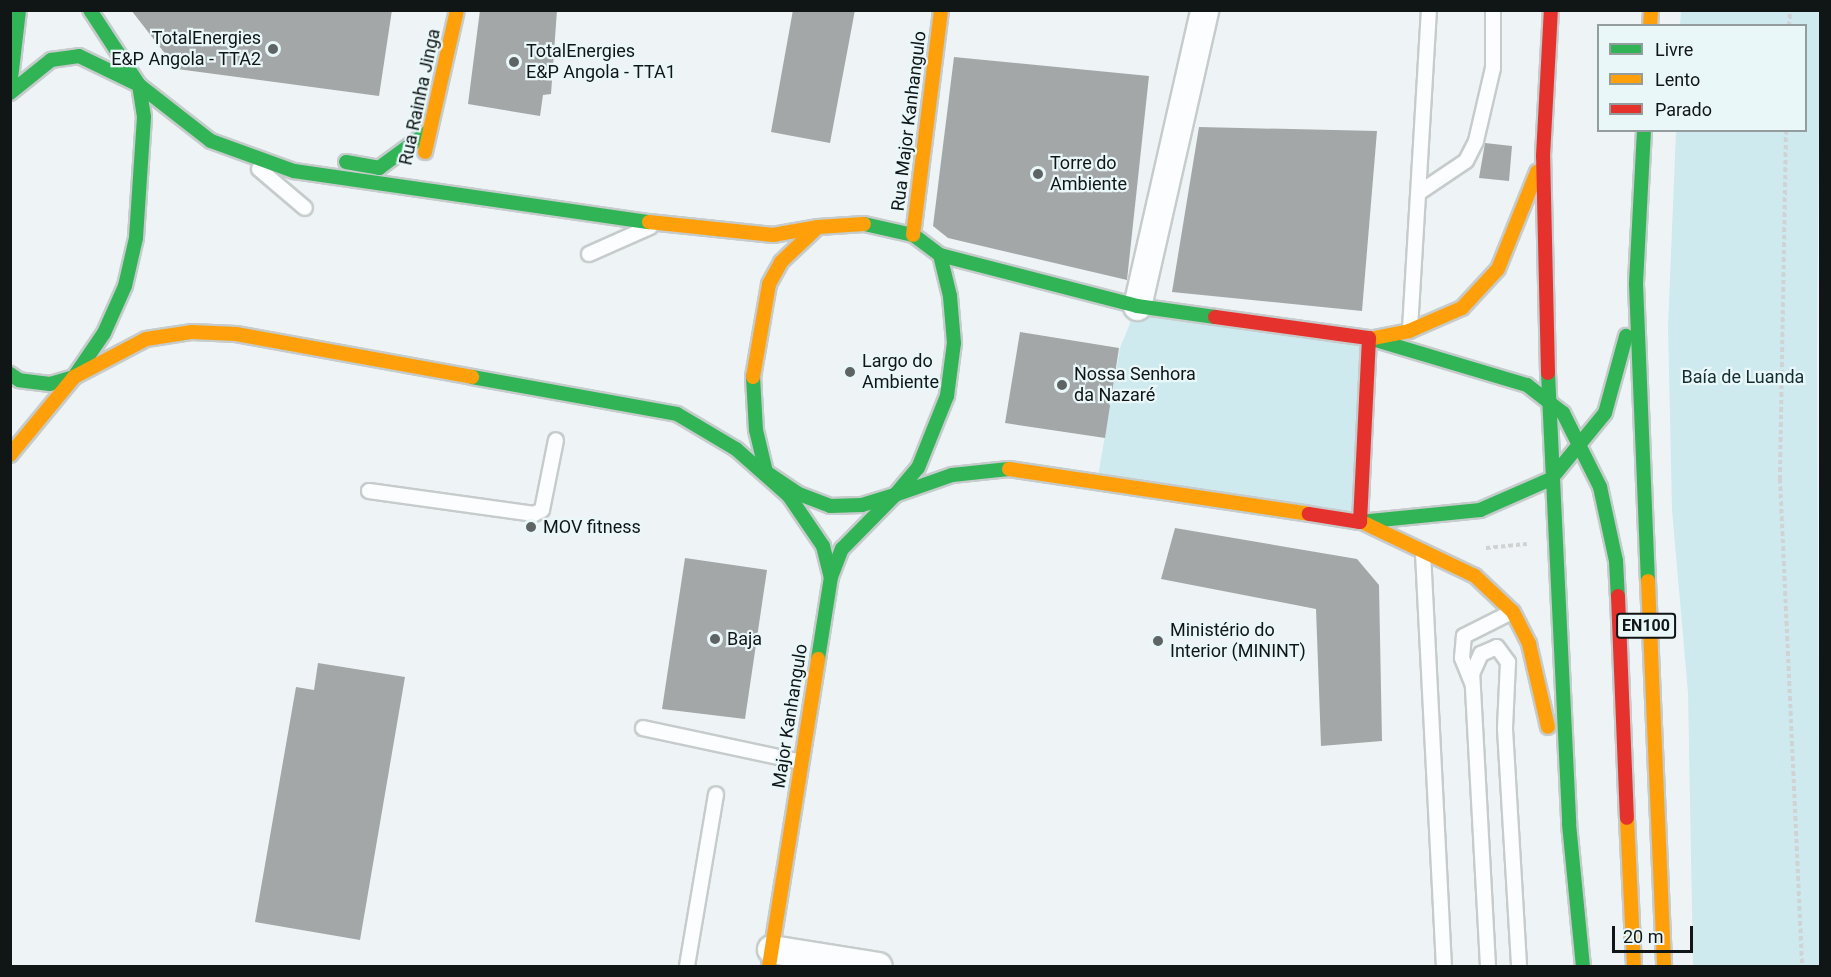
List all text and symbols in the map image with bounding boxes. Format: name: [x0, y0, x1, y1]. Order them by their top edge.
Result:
legend: [1597, 24, 1807, 132]
street label: Rua Rainha Jinga: [395, 27, 445, 167]
place label: TotalEnergies E&P Angola - TTA2: [111, 28, 261, 70]
street label: Rua Major Kanhangulo: [887, 30, 931, 212]
text: Livre: [1655, 39, 1693, 60]
place label: TotalEnergies E&P Angola - TTA1: [526, 41, 676, 84]
marker: TotalEnergies E&P Angola - TTA2: [266, 42, 280, 56]
marker: TotalEnergies E&P Angola - TTA1: [507, 55, 521, 69]
text: Lento: [1655, 69, 1700, 90]
text: Parado: [1655, 99, 1712, 120]
place label: Torre do Ambiente: [1050, 153, 1127, 195]
marker: Torre do Ambiente: [1031, 167, 1045, 181]
place label: Largo do Ambiente: [862, 351, 939, 394]
place label: Nossa Senhora da Nazaré: [1074, 364, 1196, 406]
marker: Largo do Ambiente: [843, 365, 857, 379]
park label: Baía de Luanda: [1682, 366, 1804, 388]
marker: Nossa Senhora da Nazaré: [1055, 378, 1069, 392]
place label: MOV fitness: [543, 516, 641, 538]
marker: MOV fitness: [524, 520, 538, 534]
road number: EN100: [1616, 613, 1676, 639]
place label: Ministério do Interior (MININT): [1170, 620, 1306, 662]
place label: Baja: [727, 628, 762, 650]
marker: Baja: [708, 632, 722, 646]
marker: Ministério do Interior (MININT): [1151, 634, 1165, 648]
street label: Major Kanhangulo: [768, 642, 812, 790]
scale bar: [1615, 914, 1696, 952]
text: 20 m: [1623, 926, 1663, 947]

